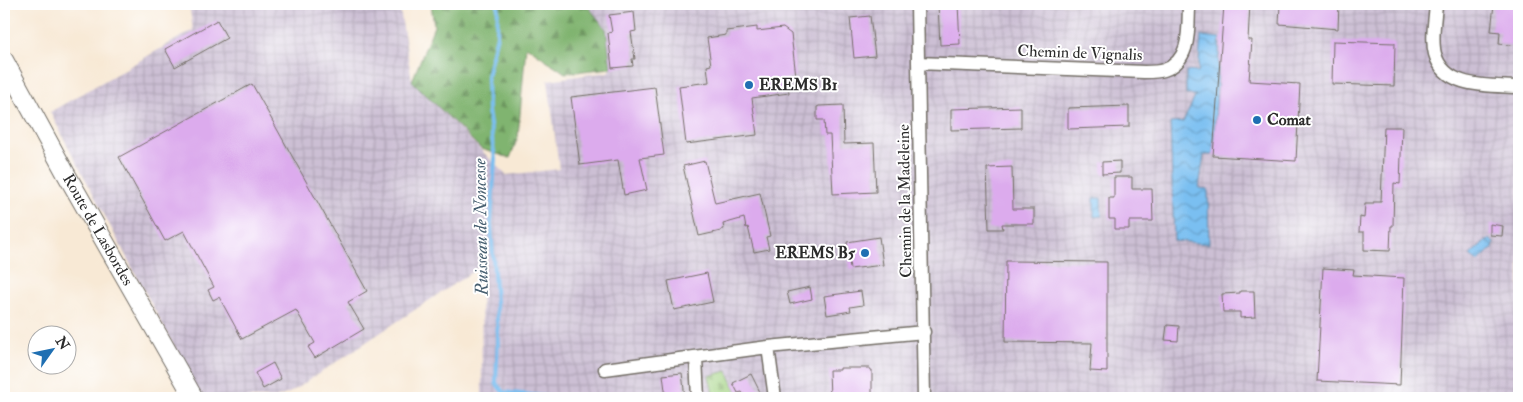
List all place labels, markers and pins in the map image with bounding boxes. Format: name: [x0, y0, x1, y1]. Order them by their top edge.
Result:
place label: EREMS B1: [759, 75, 838, 95]
marker: EREMS B1: [743, 79, 755, 91]
place label: Comat: [1267, 110, 1311, 130]
marker: Comat: [1251, 114, 1263, 126]
place label: EREMS B5: [775, 243, 856, 263]
marker: EREMS B5: [859, 247, 871, 259]

